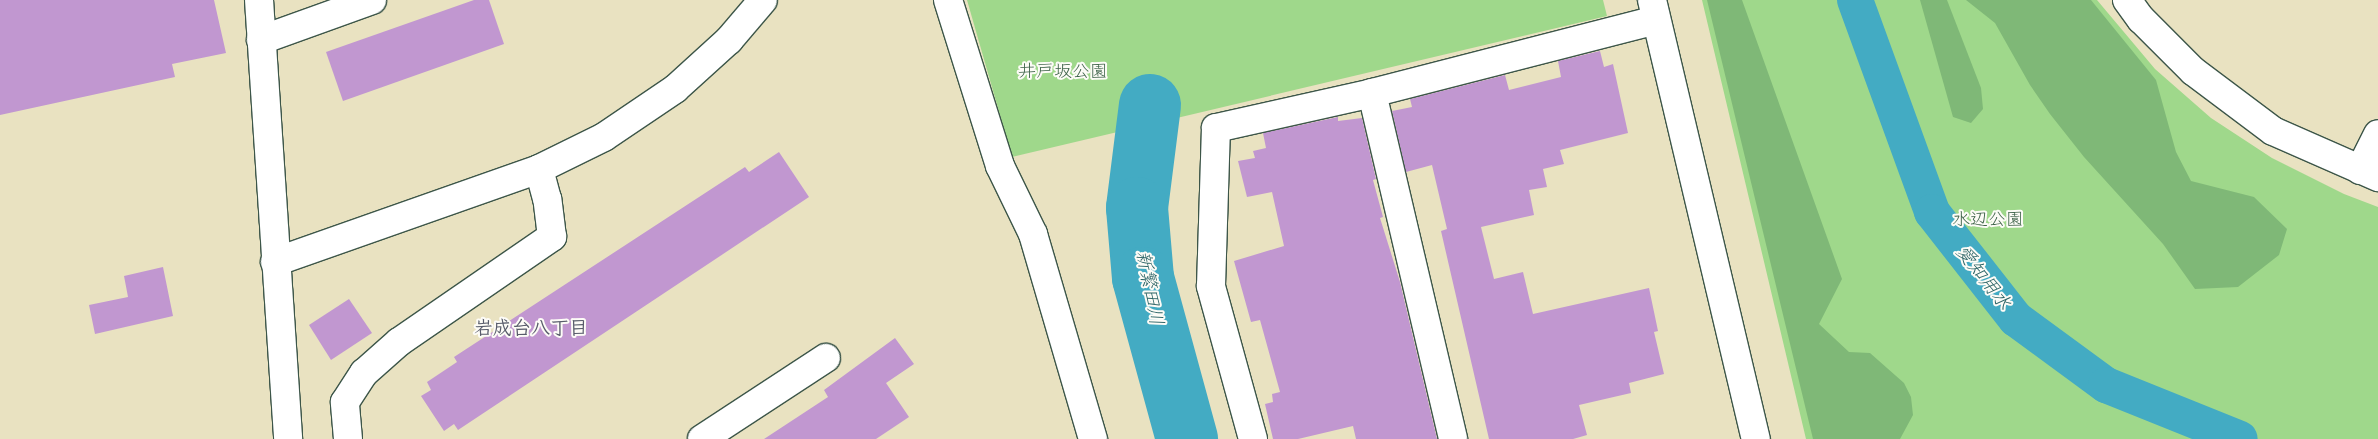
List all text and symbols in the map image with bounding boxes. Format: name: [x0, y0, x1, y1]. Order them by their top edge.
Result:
park label: 井戸坂公園: [1018, 61, 1108, 83]
park label: 水辺公園: [1952, 209, 2024, 231]
water label: 愛知用水: [1951, 241, 2015, 315]
water label: 新繁田川: [1131, 249, 1167, 327]
district label: 岩成台八丁目: [474, 318, 588, 340]

